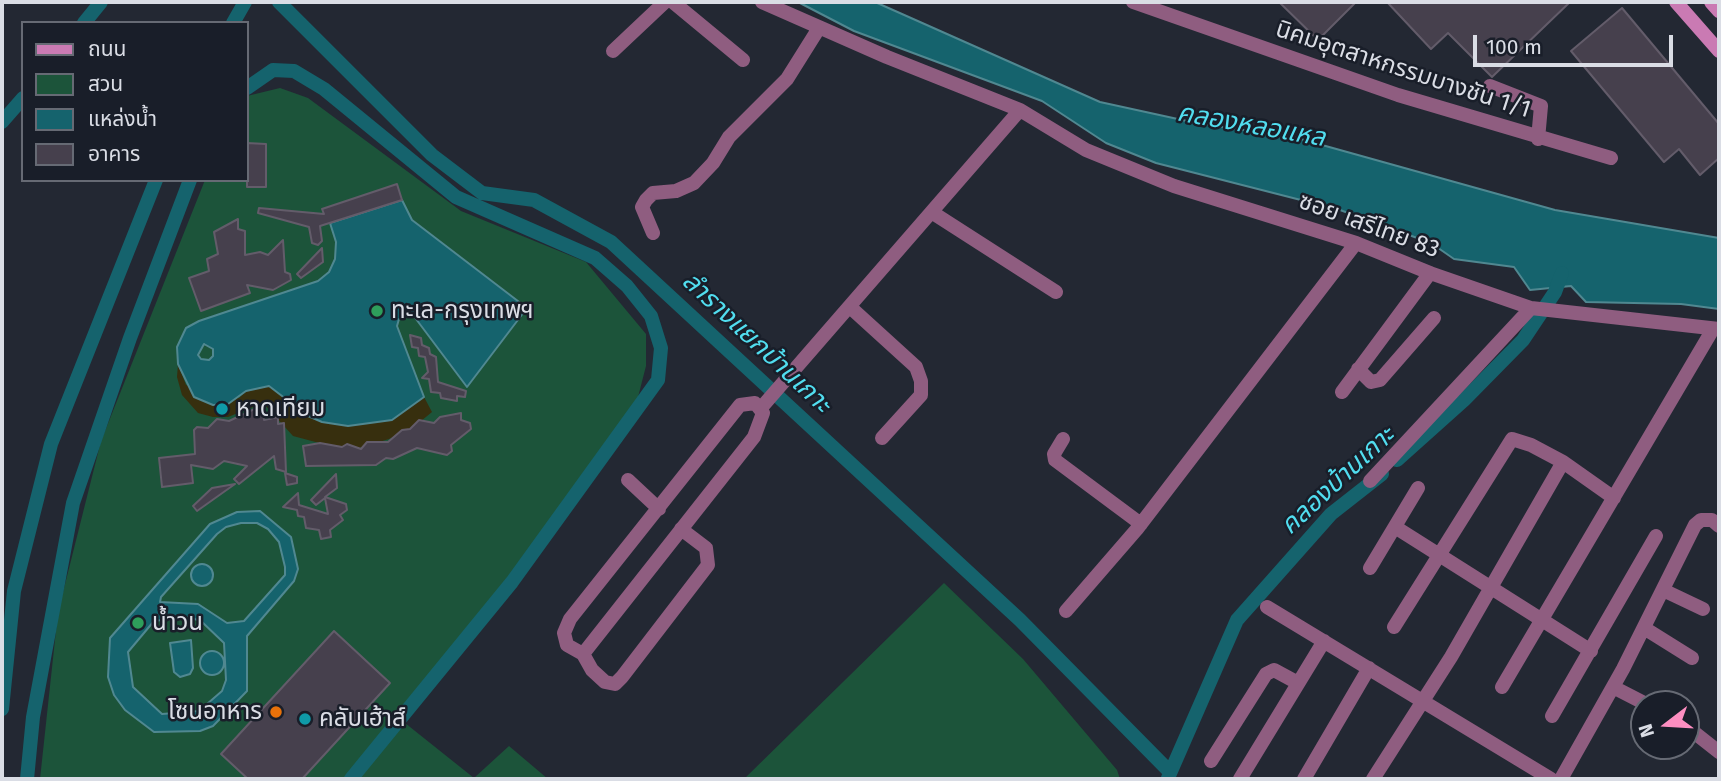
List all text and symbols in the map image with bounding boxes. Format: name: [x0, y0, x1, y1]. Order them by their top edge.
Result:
street label: นิคมอุตสาหกรรมบางชัน 1/1: [1272, 15, 1534, 125]
legend: [21, 21, 248, 182]
scale bar: [1476, 21, 1676, 65]
text: 100 m: [1486, 34, 1542, 60]
text: ถนน: [88, 36, 126, 62]
text: สวน: [88, 71, 123, 97]
water label: คลองหลอแหล: [1175, 98, 1327, 154]
text: แหล่งน้ำ: [88, 106, 157, 132]
text: อาคาร: [88, 141, 140, 167]
street label: ซอย เสรีไทย 83: [1295, 187, 1443, 265]
water label: ลำรางแยกบ้านเกาะ: [675, 266, 837, 420]
place label: ทะเล-กรุงเทพฯ: [391, 297, 534, 325]
marker: ทะเล-กรุงเทพฯ: [369, 303, 385, 319]
place label: หาดเทียม: [236, 395, 325, 423]
marker: หาดเทียม: [214, 401, 230, 417]
water label: คลองบ้านเกาะ: [1275, 420, 1401, 542]
place label: น้ำวน: [152, 609, 203, 637]
marker: น้ำวน: [130, 615, 146, 631]
north arrow: [1630, 690, 1700, 760]
place label: โซนอาหาร: [168, 698, 262, 726]
marker: โซนอาหาร: [268, 704, 284, 720]
place label: คลับเฮ้าส์: [319, 705, 406, 733]
marker: คลับเฮ้าส์: [297, 711, 313, 727]
text: N: [1634, 721, 1659, 740]

